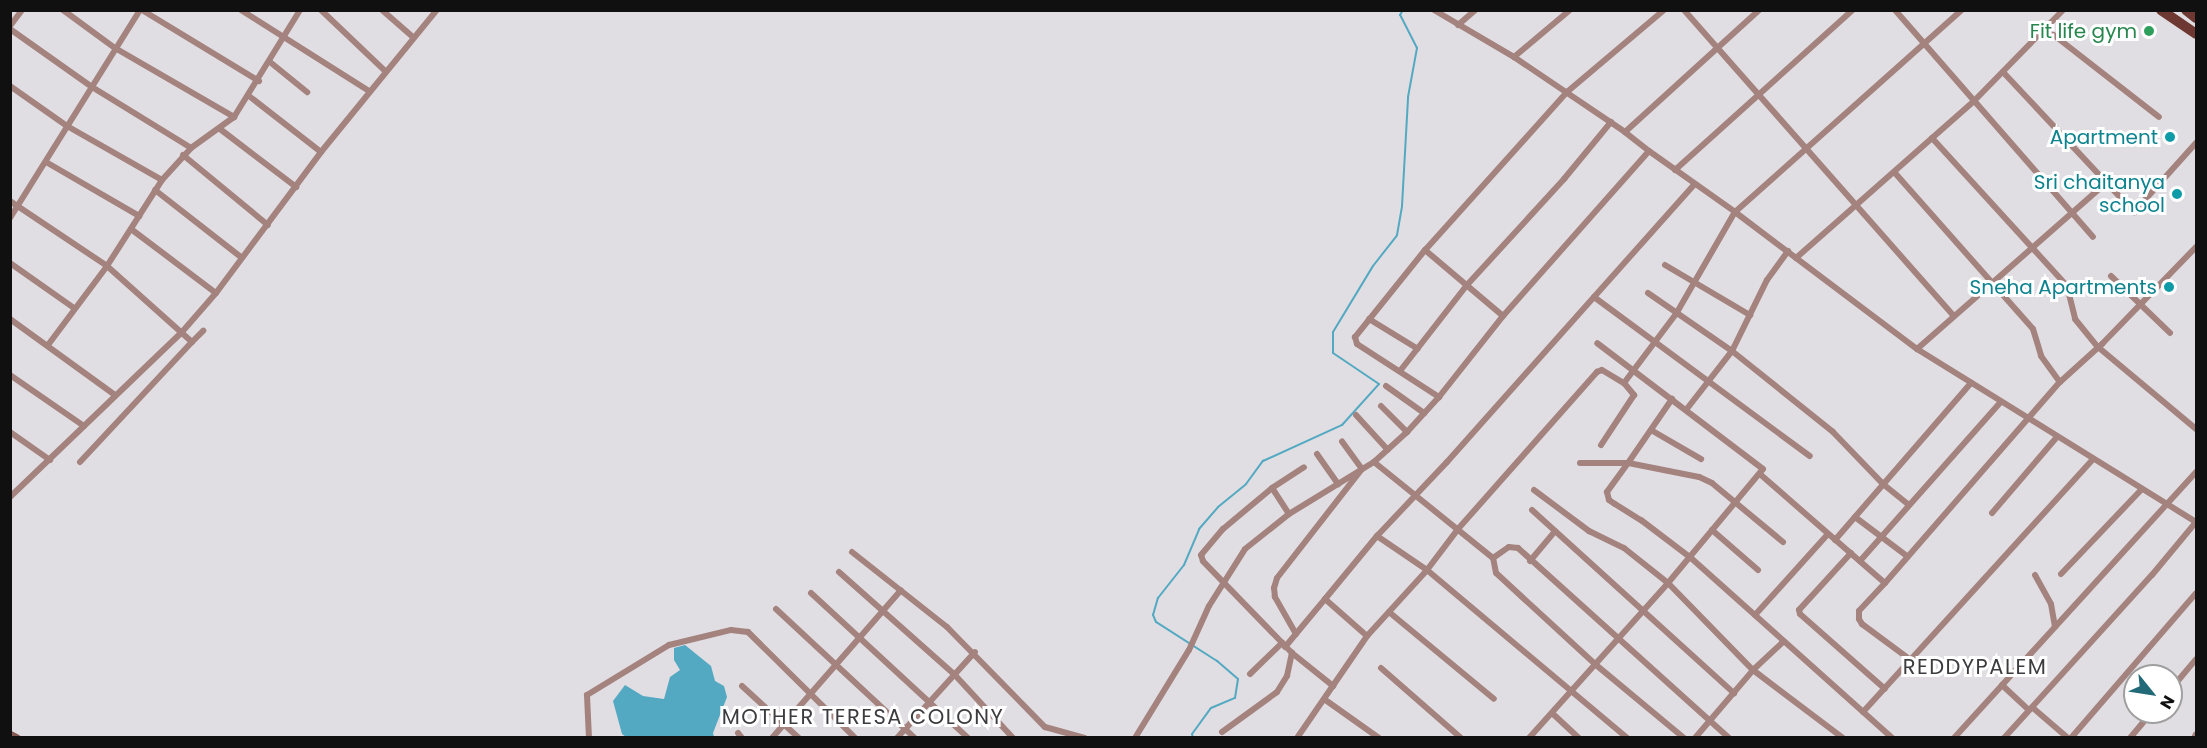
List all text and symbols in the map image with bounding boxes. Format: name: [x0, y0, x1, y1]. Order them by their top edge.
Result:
place label: Fit life gym: [2030, 19, 2137, 43]
marker: Fit life gym: [2142, 24, 2156, 38]
place label: Apartment: [2050, 125, 2158, 149]
marker: Apartment: [2163, 130, 2177, 144]
place label: Sri chaitanya school: [2034, 170, 2165, 217]
marker: Sri chaitanya school: [2170, 187, 2184, 201]
place label: Sneha Apartments: [1970, 275, 2157, 299]
marker: Sneha Apartments: [2162, 280, 2176, 294]
district label: REDDYPALEM: [1903, 654, 2047, 680]
north arrow: [2123, 664, 2183, 724]
text: N: [2154, 691, 2180, 713]
district label: MOTHER TERESA COLONY: [722, 704, 1004, 730]

